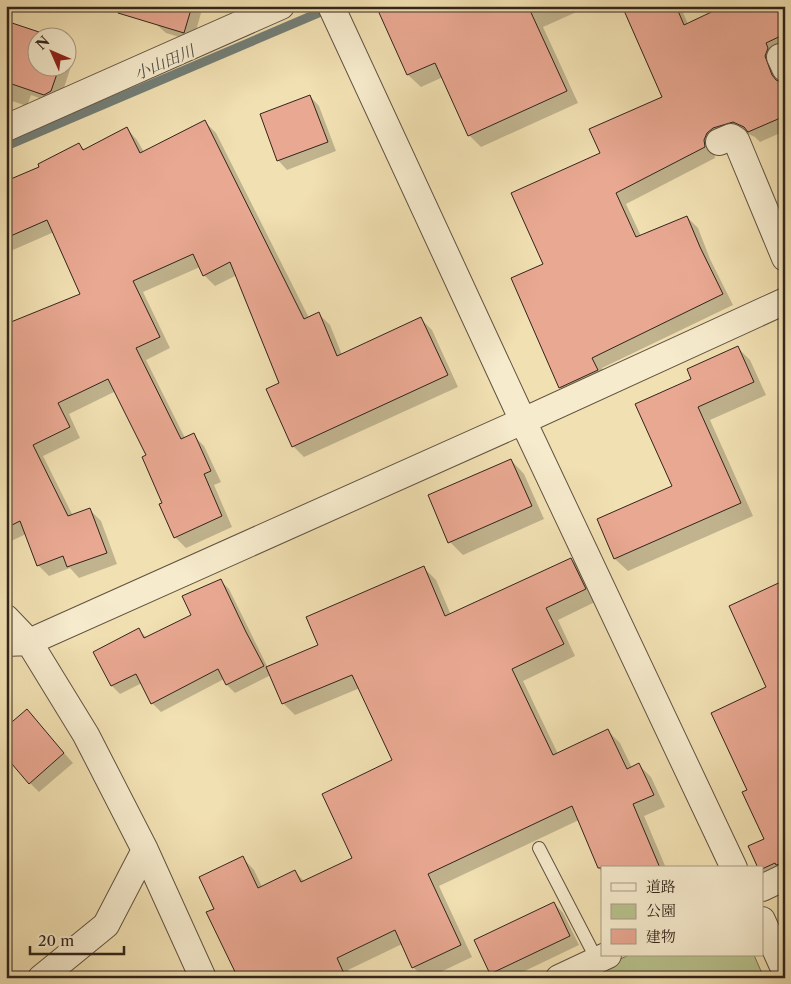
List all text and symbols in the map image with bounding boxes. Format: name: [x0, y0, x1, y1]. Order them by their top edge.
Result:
north arrow: [28, 28, 78, 78]
text: N: [32, 32, 53, 53]
water label: 小山田川: [131, 40, 199, 84]
legend: [601, 866, 764, 956]
text: 道路: [646, 877, 676, 896]
text: 公園: [646, 901, 676, 920]
scale bar: [30, 924, 124, 956]
text: 建物: [646, 927, 676, 946]
text: 20 m: [38, 931, 74, 950]

